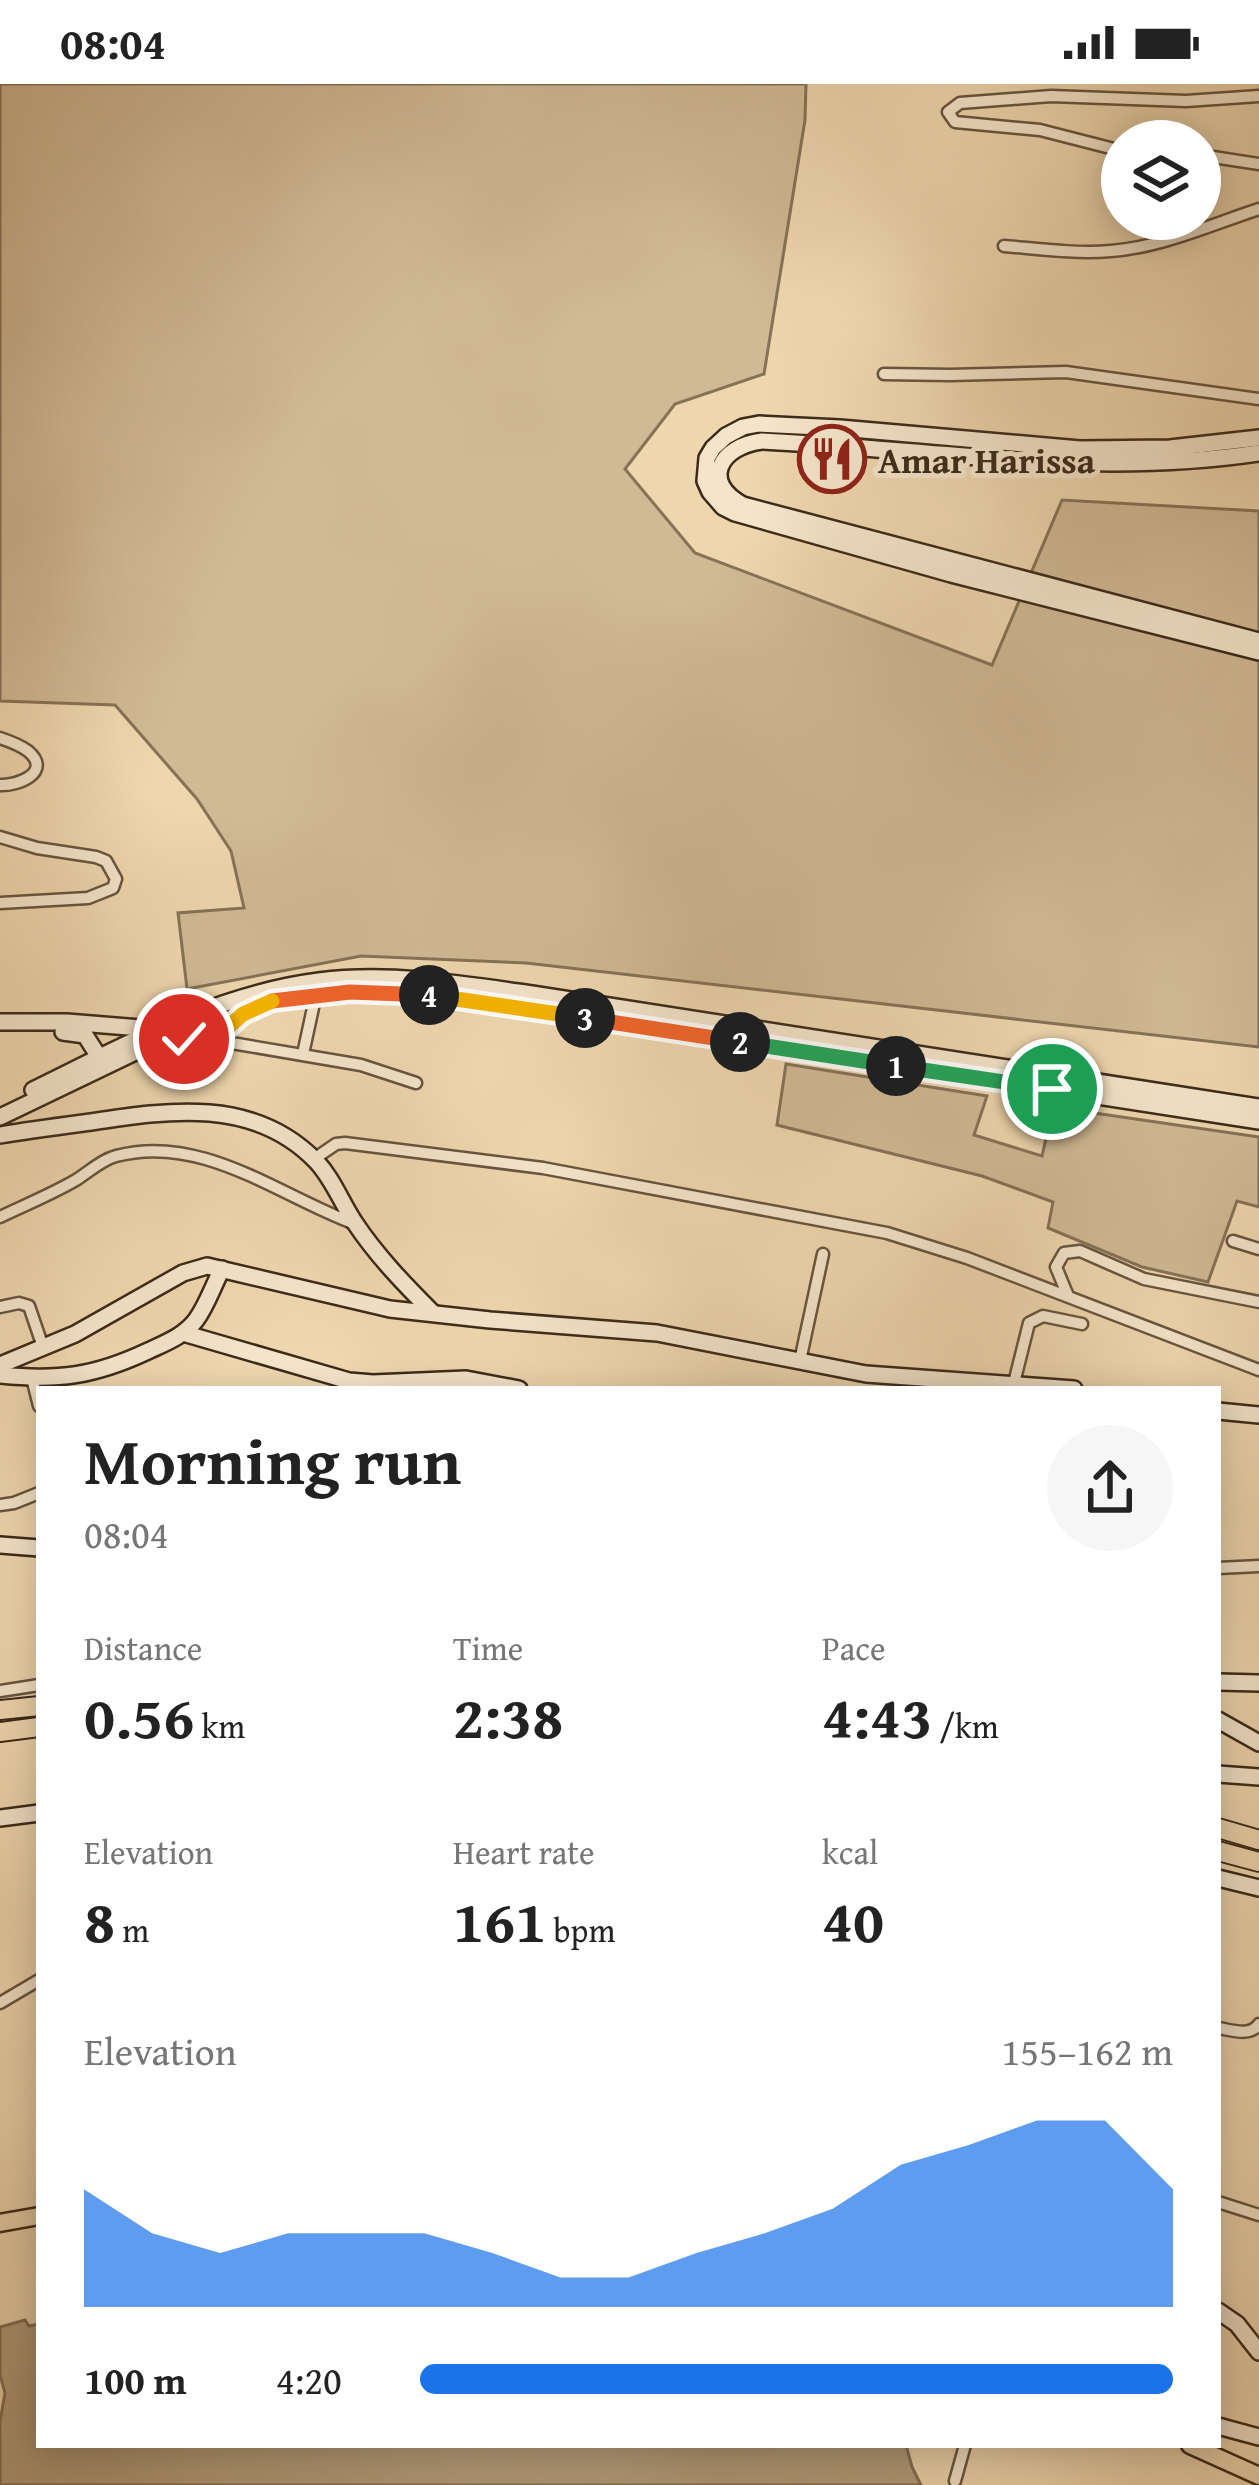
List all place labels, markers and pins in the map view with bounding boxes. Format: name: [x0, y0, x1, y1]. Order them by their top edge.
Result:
restaurant icon: Amar Harissa: [797, 424, 867, 494]
place label: Amar Harissa: [878, 433, 1096, 486]
pin: 4: [399, 965, 459, 1025]
pin: [133, 988, 235, 1090]
pin: 3: [555, 988, 615, 1048]
pin: 2: [710, 1012, 770, 1072]
pin: 1: [866, 1036, 926, 1096]
pin: [1001, 1038, 1103, 1140]

